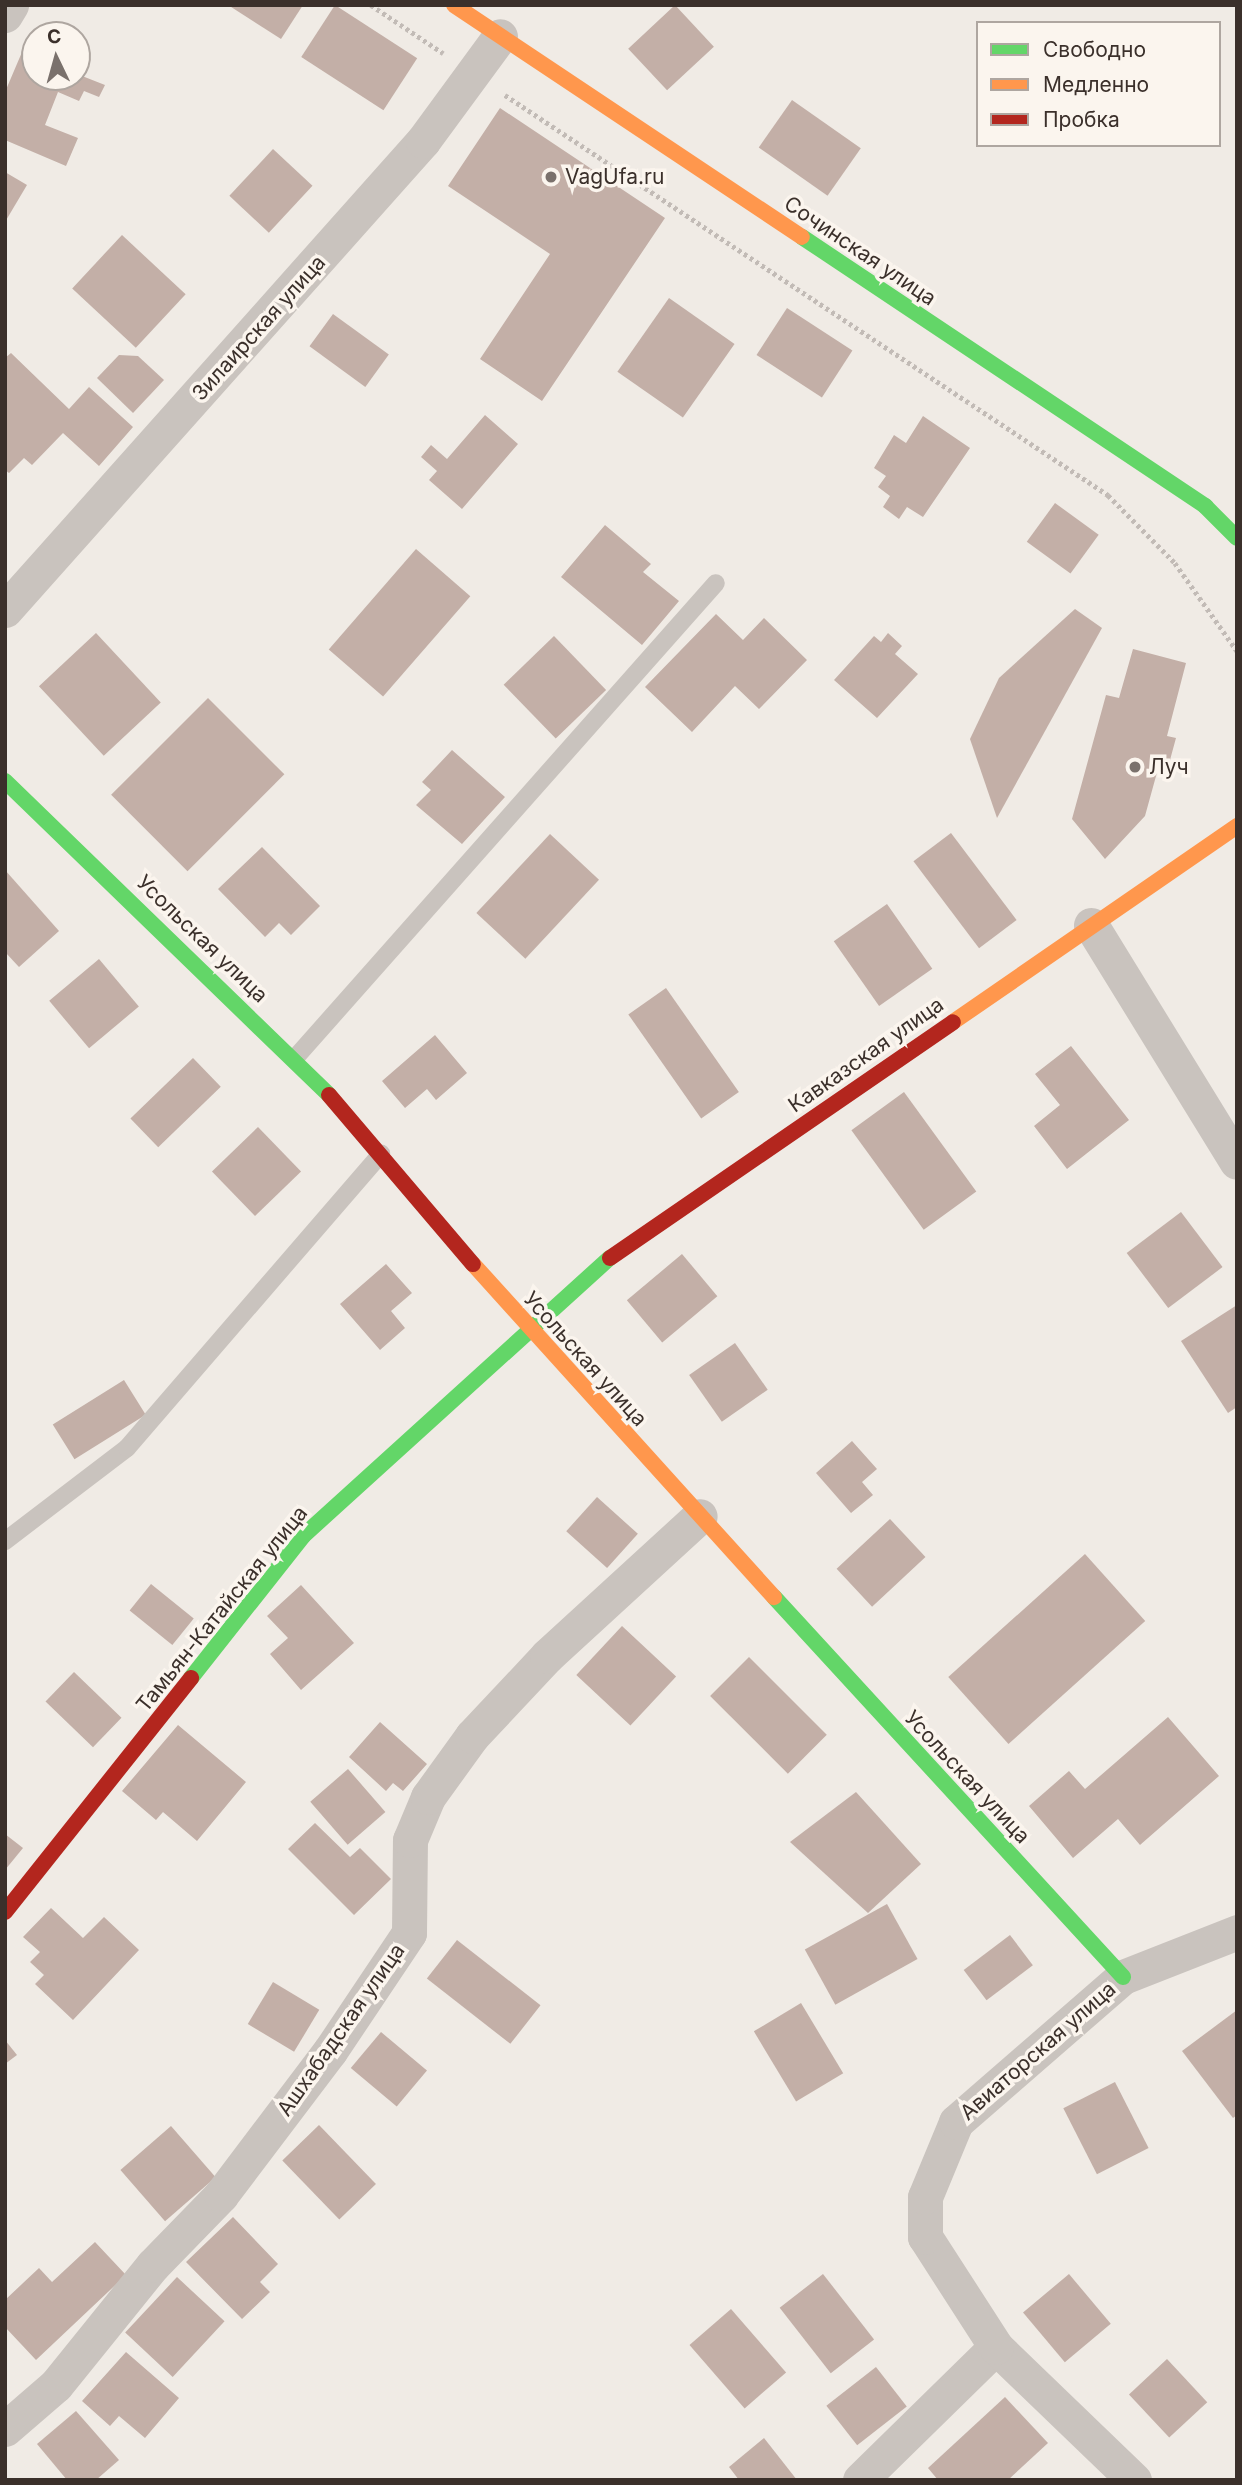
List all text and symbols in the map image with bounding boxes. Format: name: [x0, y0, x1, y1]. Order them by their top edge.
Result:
north arrow: [21, 21, 91, 91]
legend: [976, 21, 1221, 147]
text: С: [46, 25, 62, 49]
text: Свободно: [1043, 37, 1146, 62]
text: Медленно: [1043, 72, 1149, 97]
text: Пробка: [1043, 107, 1120, 132]
place label: VagUfa.ru: [565, 164, 664, 190]
marker: VagUfa.ru: [543, 169, 559, 185]
street label: Сочинская улица: [779, 191, 941, 311]
street label: Зилаирская улица: [187, 250, 331, 406]
place label: Луч: [1149, 754, 1189, 780]
marker: Луч: [1127, 759, 1143, 775]
street label: Усольская улица: [131, 870, 273, 1008]
street label: Кавказская улица: [784, 992, 948, 1118]
street label: Усольская улица: [518, 1287, 652, 1431]
street label: Тамьян-Катайская улица: [131, 1501, 313, 1717]
street label: Усольская улица: [899, 1705, 1035, 1849]
street label: Ашхабадская улица: [272, 1939, 410, 2121]
street label: Авиаторская улица: [955, 1977, 1121, 2125]

